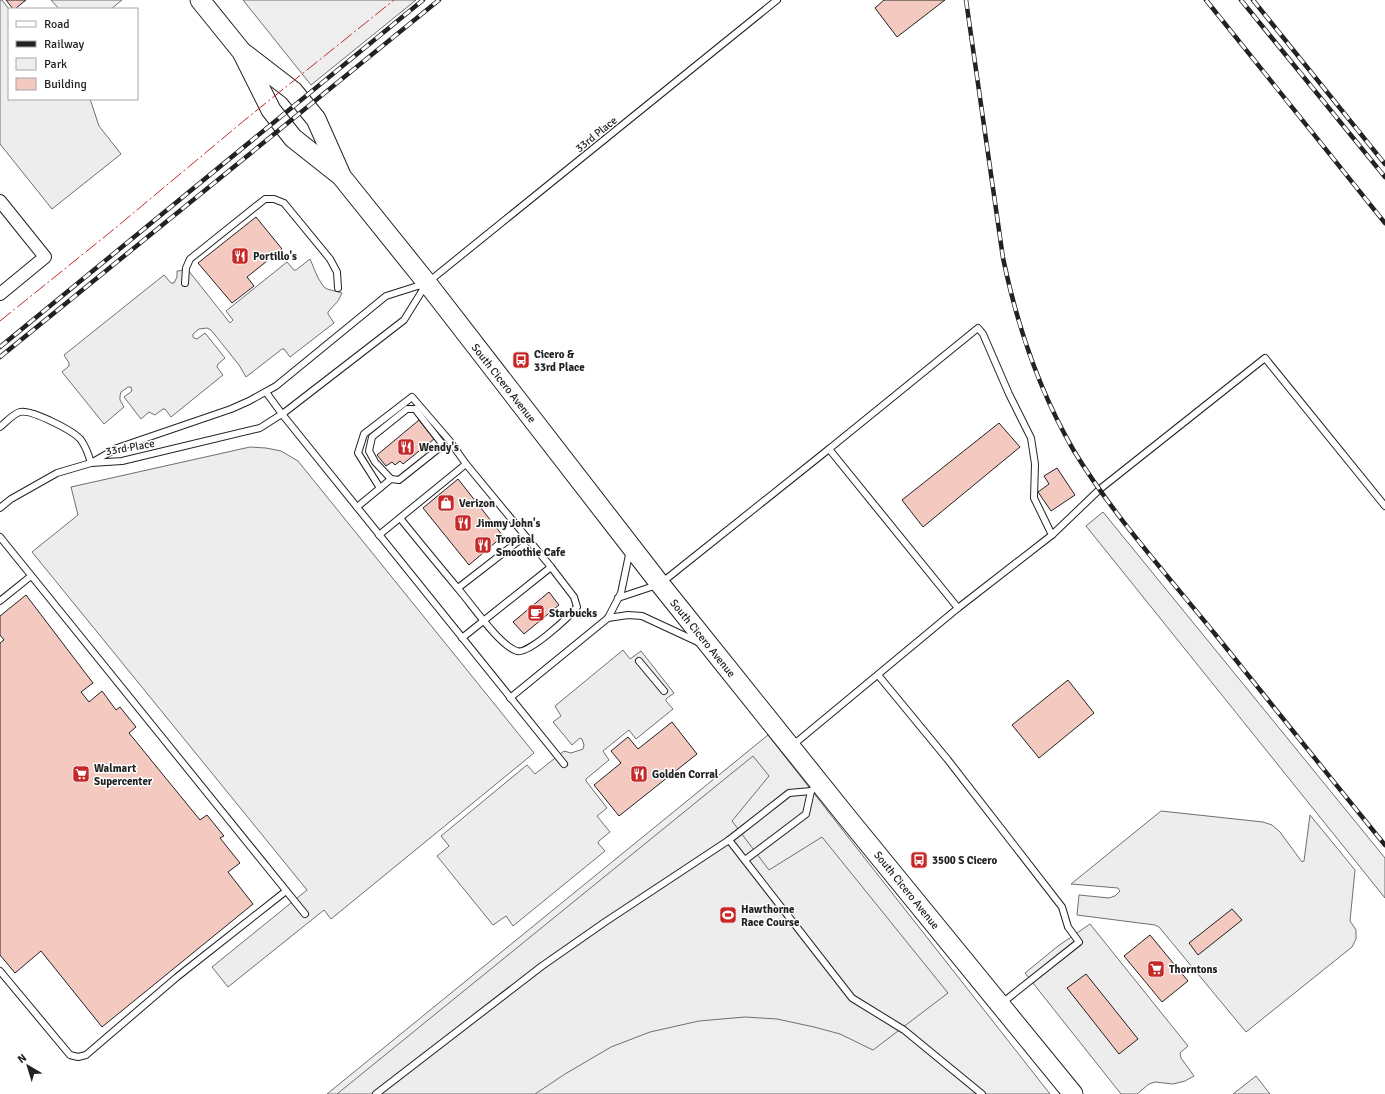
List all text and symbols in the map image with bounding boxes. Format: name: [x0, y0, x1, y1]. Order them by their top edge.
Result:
legend: [8, 8, 138, 100]
text: Road: [44, 17, 70, 32]
text: Railway: [44, 37, 84, 52]
text: Park: [44, 57, 67, 72]
text: Building: [44, 77, 87, 92]
street label: 33rd Place: [573, 114, 620, 155]
restaurant icon: Portillo's: [230, 246, 250, 266]
place label: Portillo's: [253, 250, 297, 263]
street label: South Cicero Avenue: [469, 341, 539, 425]
place label: Cicero & 33rd Place: [534, 348, 585, 374]
bus stop icon: Cicero & 33rd Place: [511, 350, 531, 370]
street label: 33rd Place: [104, 437, 156, 458]
restaurant icon: Wendy's: [396, 437, 416, 457]
place label: Wendy's: [419, 441, 459, 454]
shop icon: Verizon: [436, 493, 456, 513]
place label: Verizon: [459, 497, 495, 510]
restaurant icon: Jimmy John's: [453, 513, 473, 533]
place label: Jimmy John's: [476, 517, 540, 530]
place label: Tropical Smoothie Cafe: [496, 533, 566, 559]
restaurant icon: Tropical Smoothie Cafe: [473, 535, 493, 555]
street label: South Cicero Avenue: [667, 597, 738, 680]
cafe icon: Starbucks: [526, 603, 546, 623]
place label: Starbucks: [549, 607, 597, 620]
place label: Walmart Supercenter: [94, 762, 153, 788]
supermarket icon: Walmart Supercenter: [71, 764, 91, 784]
restaurant icon: Golden Corral: [629, 764, 649, 784]
place label: Golden Corral: [652, 768, 719, 781]
street label: South Cicero Avenue: [871, 849, 942, 932]
bus stop icon: 3500 S Cicero: [909, 850, 929, 870]
place label: 3500 S Cicero: [932, 854, 998, 867]
place label: Hawthorne Race Course: [741, 903, 800, 929]
sports icon: Hawthorne Race Course: [718, 905, 738, 925]
supermarket icon: Thorntons: [1146, 959, 1166, 979]
place label: Thorntons: [1169, 963, 1218, 976]
north arrow: [8, 1046, 48, 1086]
text: N: [15, 1051, 29, 1066]

